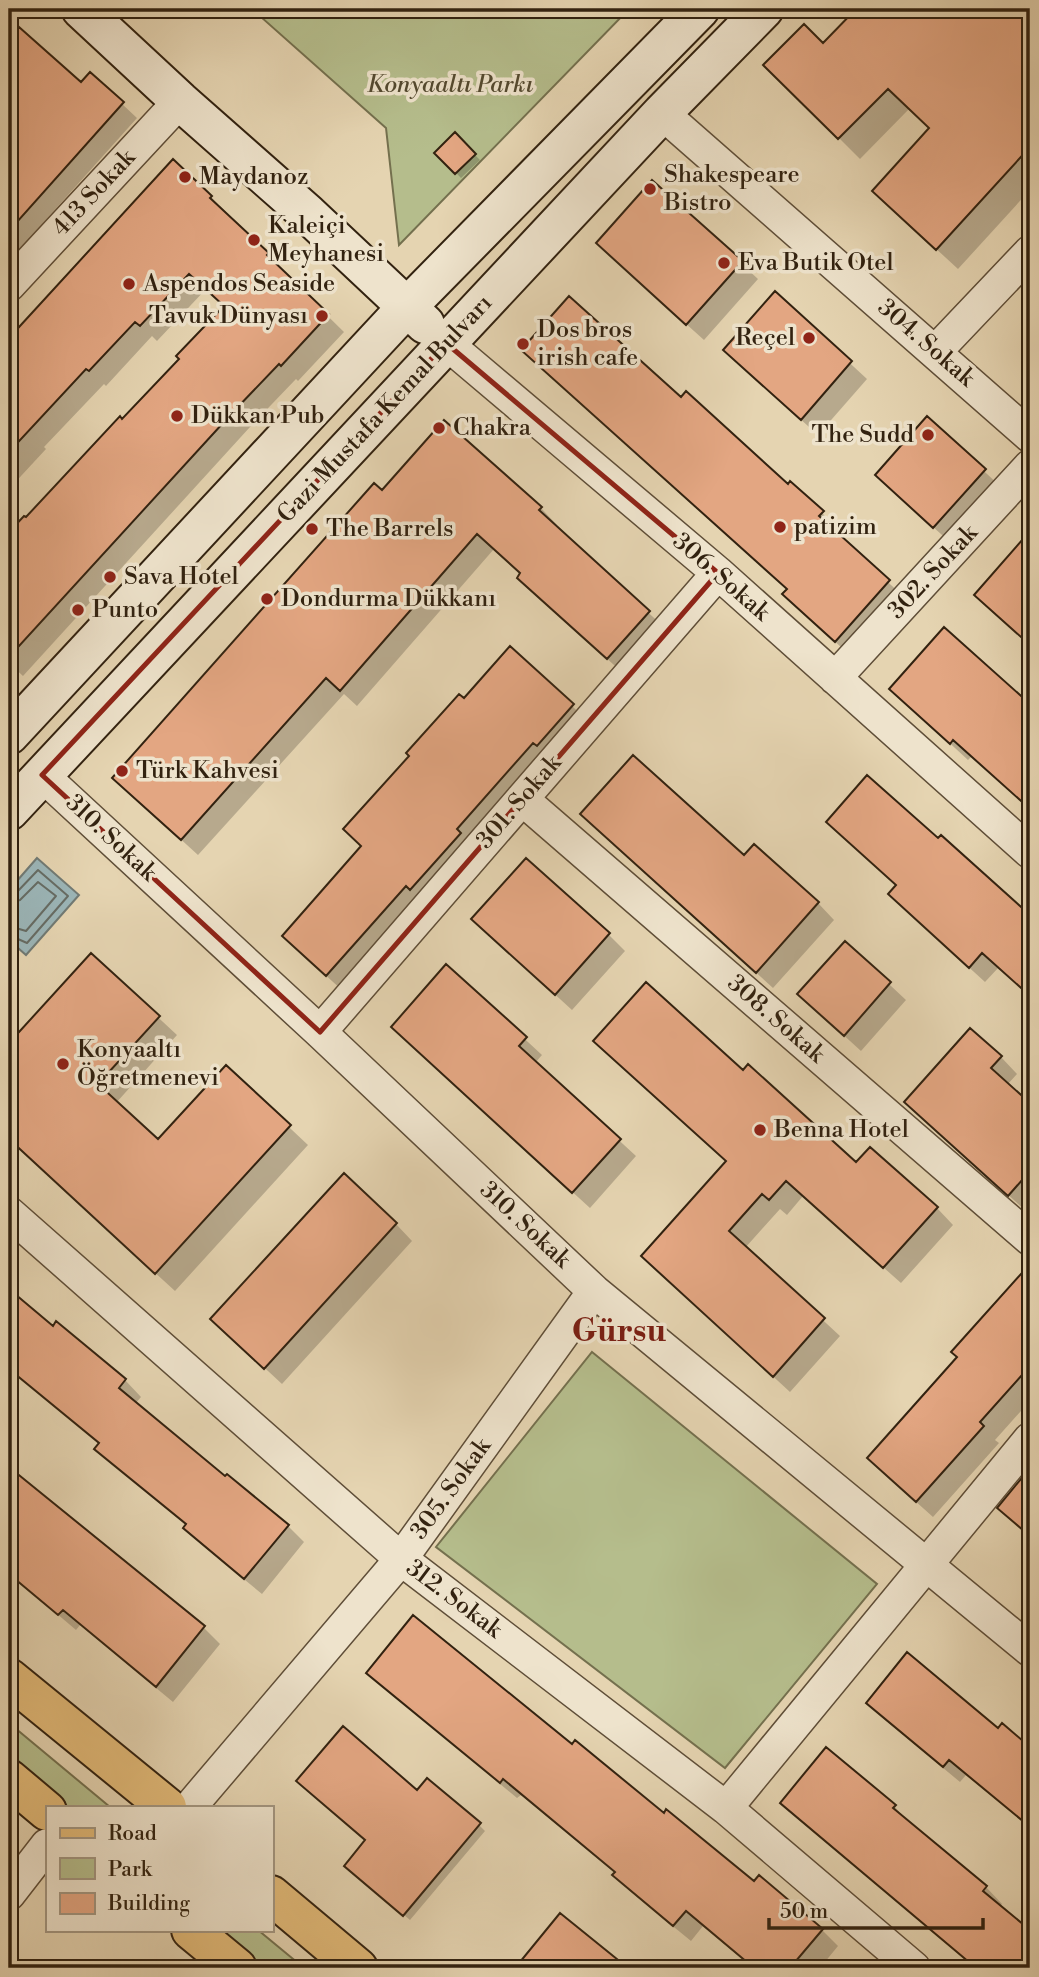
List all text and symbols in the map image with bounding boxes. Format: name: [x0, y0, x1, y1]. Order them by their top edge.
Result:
park label: Konyaaltı Parkı: [367, 70, 534, 100]
street label: 413 Sokak: [46, 142, 143, 243]
place label: Shakespeare Bistro: [663, 160, 800, 218]
place label: Maydanoz: [199, 162, 309, 192]
marker: Maydanoz: [177, 169, 193, 185]
marker: Shakespeare Bistro: [642, 181, 658, 197]
place label: Kaleiçi Meyhanesi: [268, 211, 384, 269]
marker: Kaleiçi Meyhanesi: [246, 232, 262, 248]
place label: Eva Butik Otel: [738, 248, 894, 278]
marker: Eva Butik Otel: [716, 255, 732, 271]
place label: Aspendos Seaside: [142, 269, 335, 299]
marker: Aspendos Seaside: [121, 276, 137, 292]
street label: Gazi Mustafa Kemal Bulvarı: [271, 288, 499, 529]
street label: 304. Sokak: [871, 293, 982, 394]
place label: Tavuk Dünyası: [149, 301, 308, 331]
marker: Tavuk Dünyası: [314, 308, 330, 324]
place label: Dos bros irish cafe: [537, 315, 638, 373]
place label: Reçel: [735, 323, 795, 353]
marker: Reçel: [801, 330, 817, 346]
marker: Dos bros irish cafe: [515, 336, 531, 352]
place label: Dükkan Pub: [191, 401, 325, 431]
marker: Dükkan Pub: [169, 408, 185, 424]
place label: Chakra: [453, 413, 532, 443]
marker: Chakra: [431, 420, 447, 436]
place label: The Sudd: [811, 420, 914, 450]
marker: The Sudd: [920, 427, 936, 443]
place label: patizim: [794, 512, 877, 542]
place label: The Barrels: [326, 514, 454, 544]
street label: 302. Sokak: [882, 518, 985, 625]
marker: patizim: [772, 519, 788, 535]
marker: The Barrels: [304, 521, 320, 537]
street label: 306. Sokak: [666, 527, 777, 628]
place label: Sava Hotel: [124, 562, 239, 592]
marker: Sava Hotel: [102, 569, 118, 585]
place label: Dondurma Dükkanı: [281, 584, 496, 614]
marker: Dondurma Dükkanı: [259, 591, 275, 607]
place label: Punto: [92, 595, 158, 625]
marker: Punto: [70, 602, 86, 618]
street label: 301. Sokak: [470, 748, 569, 855]
place label: Türk Kahvesi: [136, 756, 279, 786]
marker: Türk Kahvesi: [114, 763, 130, 779]
street label: 310. Sokak: [59, 788, 164, 889]
street label: 308. Sokak: [721, 968, 832, 1070]
place label: Konyaaltı Öğretmenevi: [77, 1035, 219, 1093]
marker: Konyaaltı Öğretmenevi: [55, 1056, 71, 1072]
place label: Benna Hotel: [773, 1115, 909, 1145]
marker: Benna Hotel: [752, 1122, 768, 1138]
street label: 310. Sokak: [473, 1175, 578, 1276]
district label: Gürsu: [572, 1311, 667, 1351]
street label: 305. Sokak: [404, 1431, 499, 1546]
street label: 312. Sokak: [400, 1553, 509, 1646]
legend: [46, 1806, 273, 1932]
text: Road: [108, 1821, 157, 1847]
text: Park: [108, 1857, 153, 1883]
scale bar: [769, 1886, 983, 1930]
text: Building: [107, 1891, 190, 1917]
text: 50 m: [780, 1899, 828, 1925]

